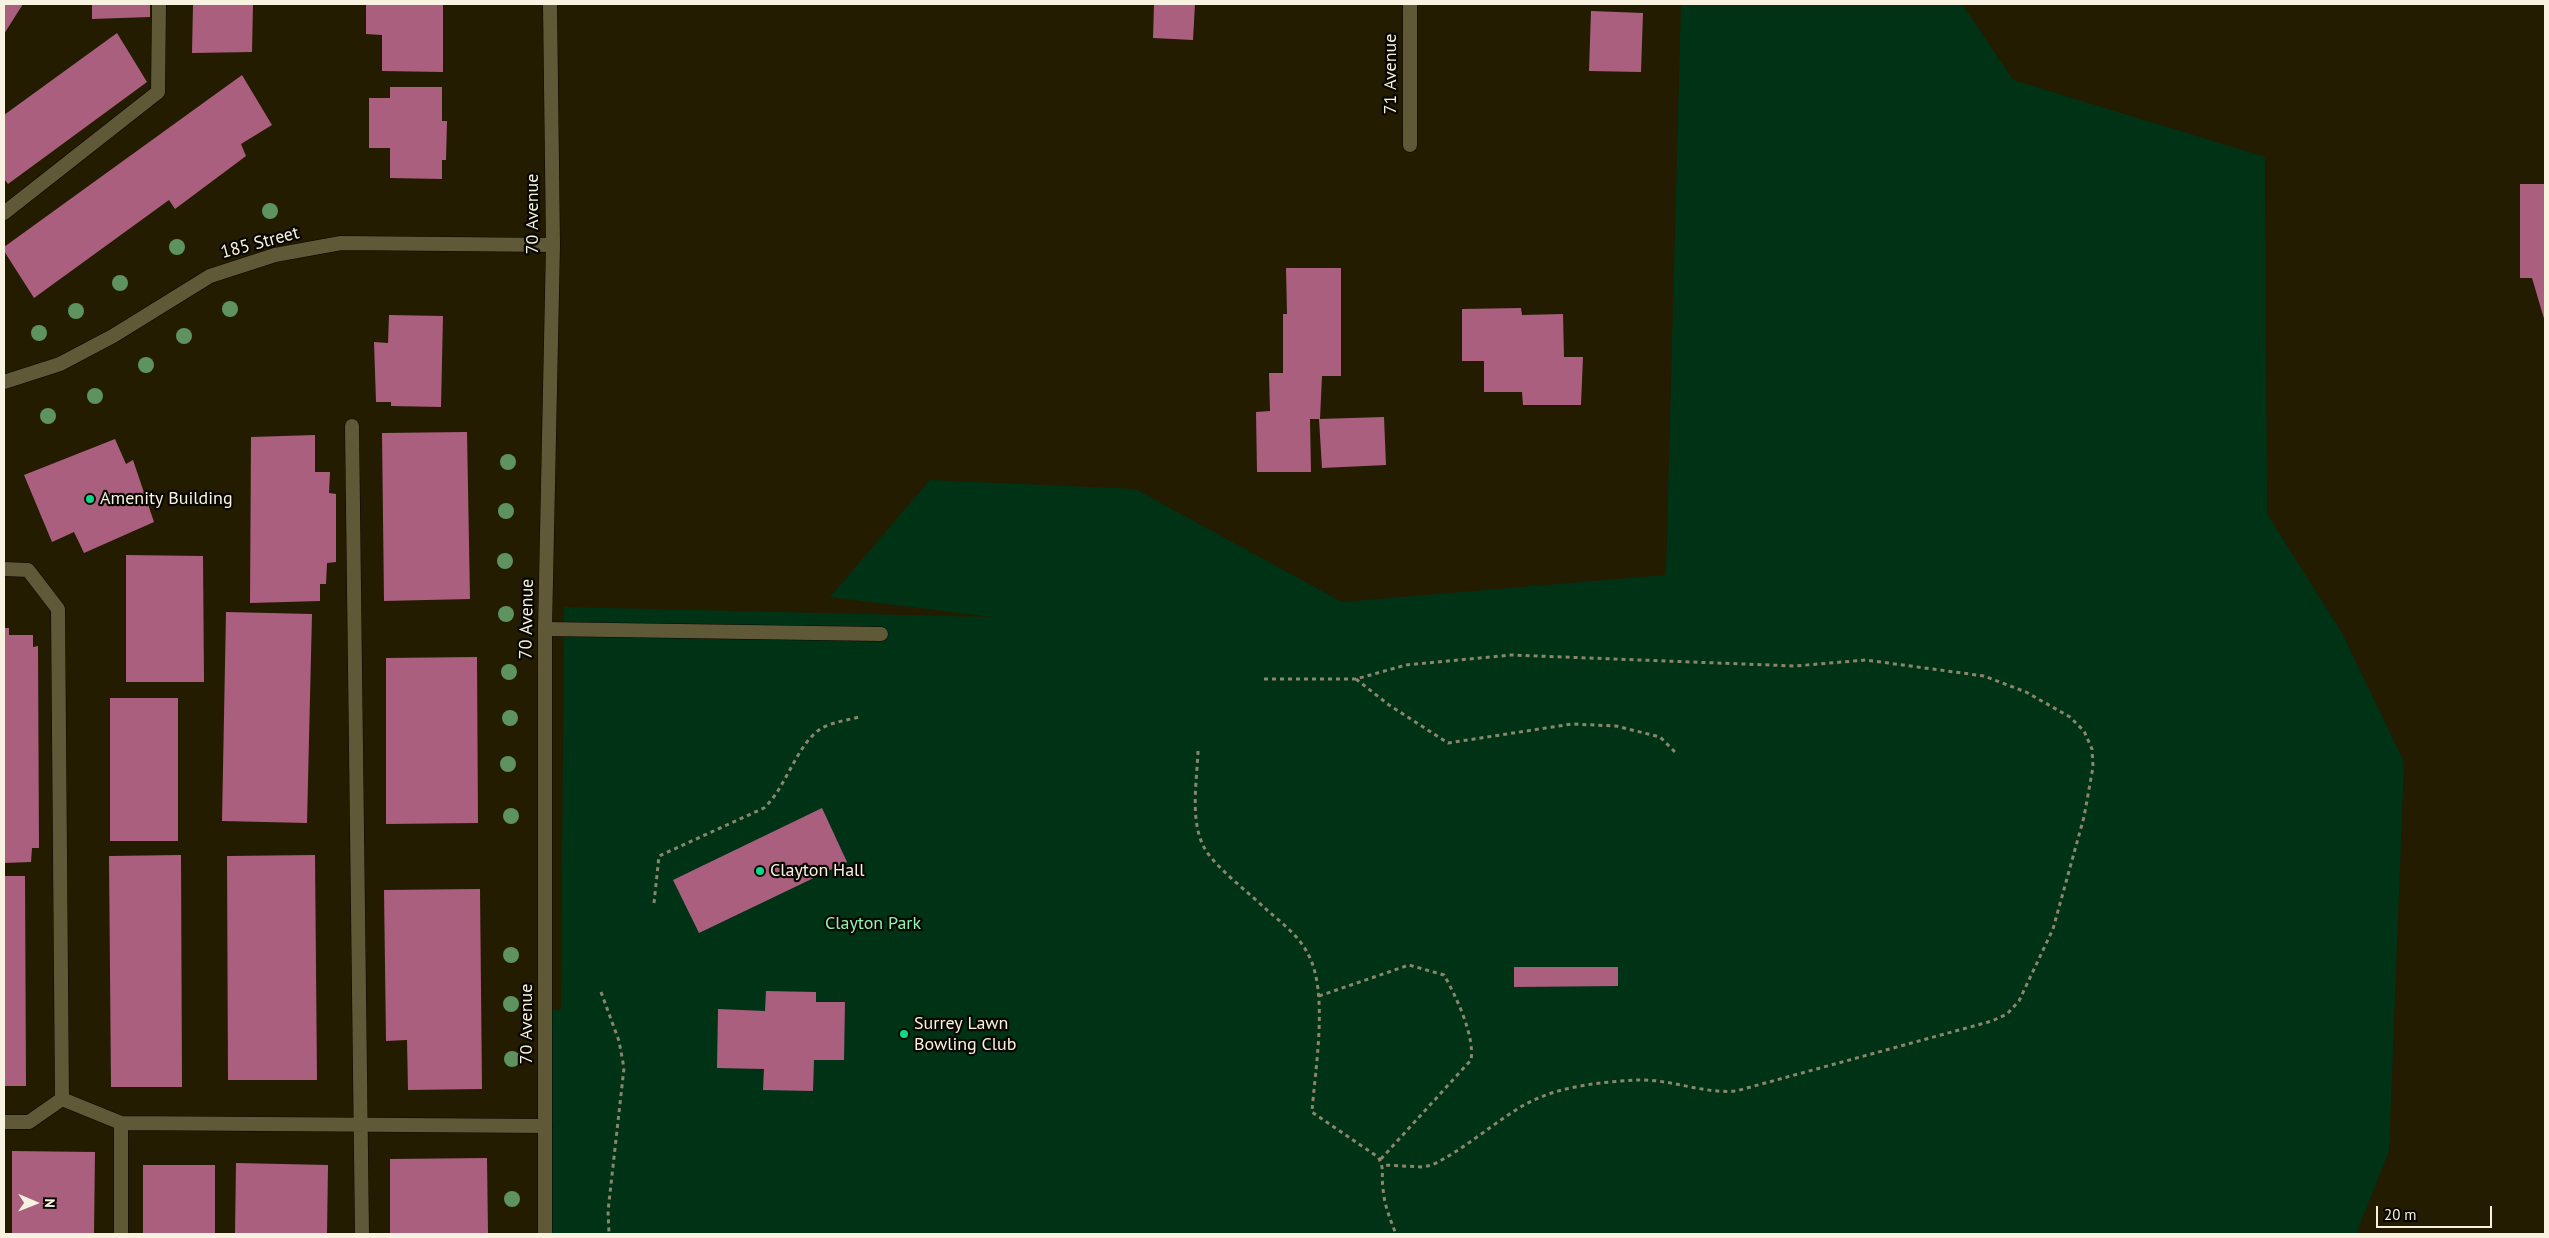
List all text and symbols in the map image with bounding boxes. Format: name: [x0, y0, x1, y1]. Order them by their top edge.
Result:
street label: 71 Avenue: [1380, 34, 1402, 114]
street label: 70 Avenue: [522, 174, 544, 254]
street label: 185 Street: [218, 222, 302, 264]
place label: Amenity Building: [100, 488, 233, 510]
marker: Amenity Building: [84, 493, 96, 505]
street label: 70 Avenue: [515, 578, 539, 660]
place label: Clayton Hall: [770, 860, 865, 882]
marker: Clayton Hall: [754, 865, 766, 877]
park label: Clayton Park: [825, 913, 921, 935]
street label: 70 Avenue: [516, 984, 538, 1064]
place label: Surrey Lawn Bowling Club: [914, 1013, 1017, 1056]
marker: Surrey Lawn Bowling Club: [898, 1028, 910, 1040]
north arrow: [10, 1178, 60, 1228]
scale bar: [2379, 1196, 2495, 1228]
text: N: [41, 1198, 59, 1208]
text: 20 m: [2384, 1205, 2417, 1224]

